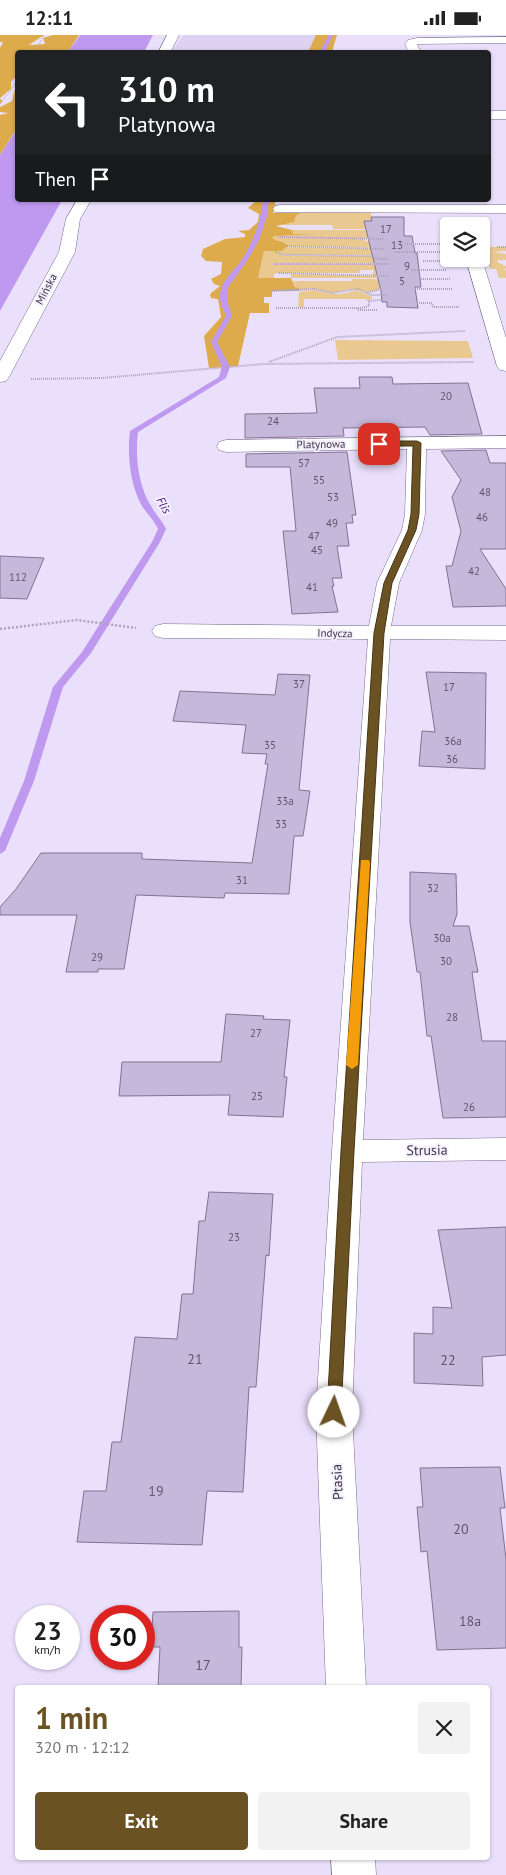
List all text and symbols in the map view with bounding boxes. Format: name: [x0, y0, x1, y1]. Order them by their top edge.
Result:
text: 12:11: [25, 6, 73, 30]
text: 310 m: [118, 66, 215, 112]
icon: left: [35, 70, 100, 135]
text: Platynowa: [118, 110, 216, 138]
icon: arrive: [86, 165, 114, 193]
text: Then: [35, 167, 76, 191]
map controls: [440, 217, 490, 267]
button: layers: [440, 217, 490, 267]
house number: 17: [380, 222, 392, 236]
house number: 13: [391, 238, 403, 252]
house number: 9: [404, 259, 410, 273]
street label: Mińska: [32, 271, 60, 307]
house number: 5: [399, 274, 405, 288]
house number: 20: [440, 389, 452, 403]
house number: 24: [267, 414, 279, 428]
pin: [358, 423, 400, 465]
icon: arrive: [365, 430, 393, 458]
street label: Platynowa: [296, 437, 346, 451]
house number: 57: [298, 456, 310, 470]
house number: 55: [313, 473, 325, 487]
house number: 48: [479, 485, 491, 499]
house number: 53: [327, 490, 339, 504]
water label: Flis: [153, 494, 175, 516]
house number: 46: [476, 510, 488, 524]
house number: 49: [326, 516, 338, 530]
house number: 47: [308, 529, 320, 543]
house number: 45: [311, 543, 323, 557]
house number: 42: [468, 564, 480, 578]
house number: 112: [9, 570, 27, 584]
house number: 41: [306, 580, 318, 594]
street label: Indycza: [317, 626, 353, 640]
house number: 37: [293, 677, 305, 691]
house number: 17: [443, 680, 455, 694]
house number: 36a: [444, 734, 462, 748]
house number: 35: [264, 738, 276, 752]
house number: 36: [446, 752, 458, 766]
house number: 33a: [276, 794, 294, 808]
house number: 33: [275, 817, 287, 831]
house number: 31: [236, 873, 248, 887]
house number: 32: [427, 881, 439, 895]
house number: 30a: [433, 931, 451, 945]
house number: 29: [91, 950, 103, 964]
house number: 30: [440, 954, 452, 968]
house number: 28: [446, 1010, 458, 1024]
house number: 27: [250, 1026, 262, 1040]
house number: 25: [251, 1089, 263, 1103]
house number: 26: [463, 1100, 475, 1114]
street label: Strusia: [406, 1141, 448, 1159]
house number: 23: [228, 1230, 240, 1244]
house number: 21: [187, 1350, 203, 1368]
house number: 22: [440, 1351, 456, 1369]
position arrow: [307, 1385, 359, 1437]
street label: Ptasia: [327, 1463, 347, 1501]
house number: 19: [148, 1482, 164, 1500]
house number: 20: [453, 1520, 469, 1538]
speed limit sign: 30: [90, 1605, 155, 1670]
house number: 18a: [459, 1612, 481, 1630]
text: 23: [33, 1615, 62, 1647]
text: km/h: [34, 1642, 61, 1657]
house number: 17: [195, 1656, 211, 1674]
text: 1 min: [35, 1698, 108, 1737]
button: close: [418, 1702, 470, 1754]
text: 320 m · 12:12: [35, 1737, 130, 1757]
button: Exit: [35, 1792, 248, 1850]
button: Share: [258, 1792, 470, 1850]

